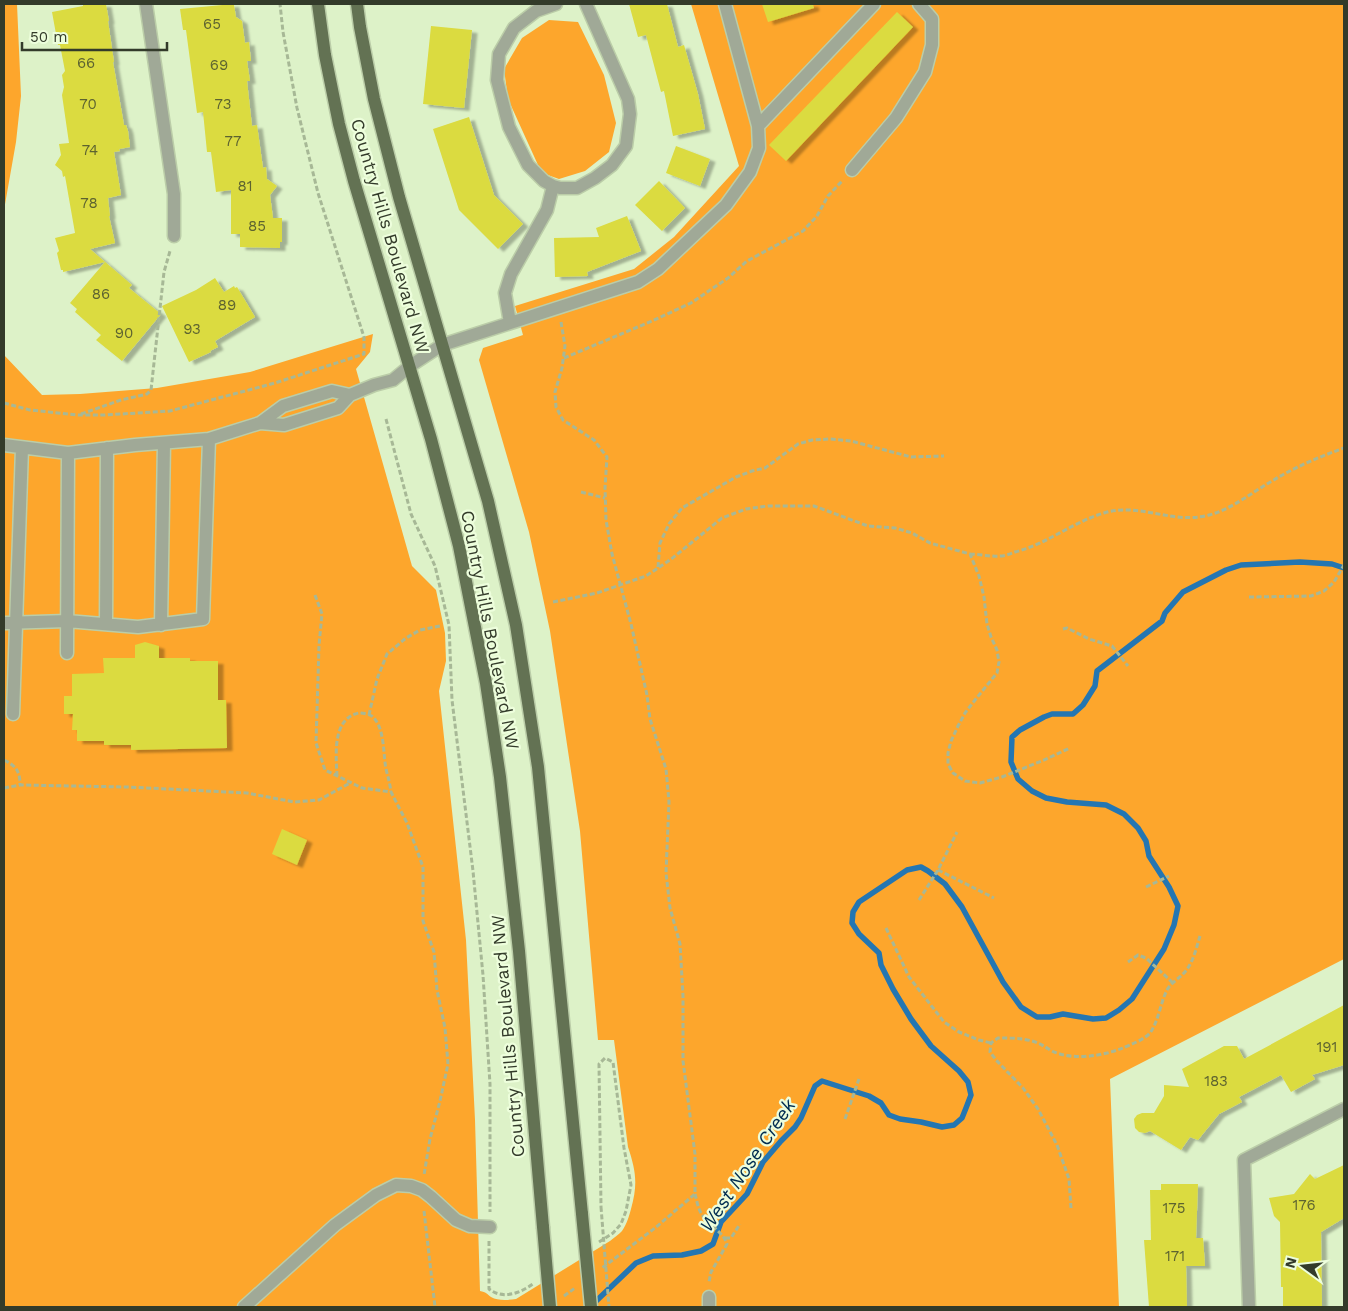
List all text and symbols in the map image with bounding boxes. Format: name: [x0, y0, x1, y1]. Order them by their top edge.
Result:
house number: 65: [203, 15, 221, 33]
scale bar: [22, 20, 168, 52]
text: 50 m: [30, 28, 67, 46]
house number: 66: [77, 54, 95, 72]
house number: 69: [210, 56, 228, 74]
house number: 70: [79, 95, 97, 113]
house number: 73: [214, 95, 232, 113]
street label: Country Hills Boulevard NW: [347, 116, 434, 356]
house number: 77: [225, 132, 241, 150]
house number: 74: [82, 141, 98, 159]
house number: 81: [237, 177, 253, 195]
house number: 78: [80, 194, 98, 212]
house number: 85: [248, 217, 266, 235]
house number: 86: [92, 285, 110, 303]
house number: 89: [218, 296, 236, 314]
house number: 93: [183, 320, 201, 338]
house number: 90: [115, 324, 133, 342]
street label: Country Hills Boulevard NW: [457, 508, 524, 751]
street label: Country Hills Boulevard NW: [486, 914, 529, 1158]
house number: 191: [1317, 1038, 1337, 1056]
house number: 183: [1204, 1072, 1228, 1090]
water label: West Nose Creek: [694, 1094, 801, 1236]
house number: 176: [1292, 1196, 1316, 1214]
house number: 175: [1163, 1199, 1186, 1217]
north arrow: [1278, 1241, 1328, 1291]
house number: 171: [1165, 1247, 1185, 1265]
text: N: [1281, 1256, 1300, 1270]

